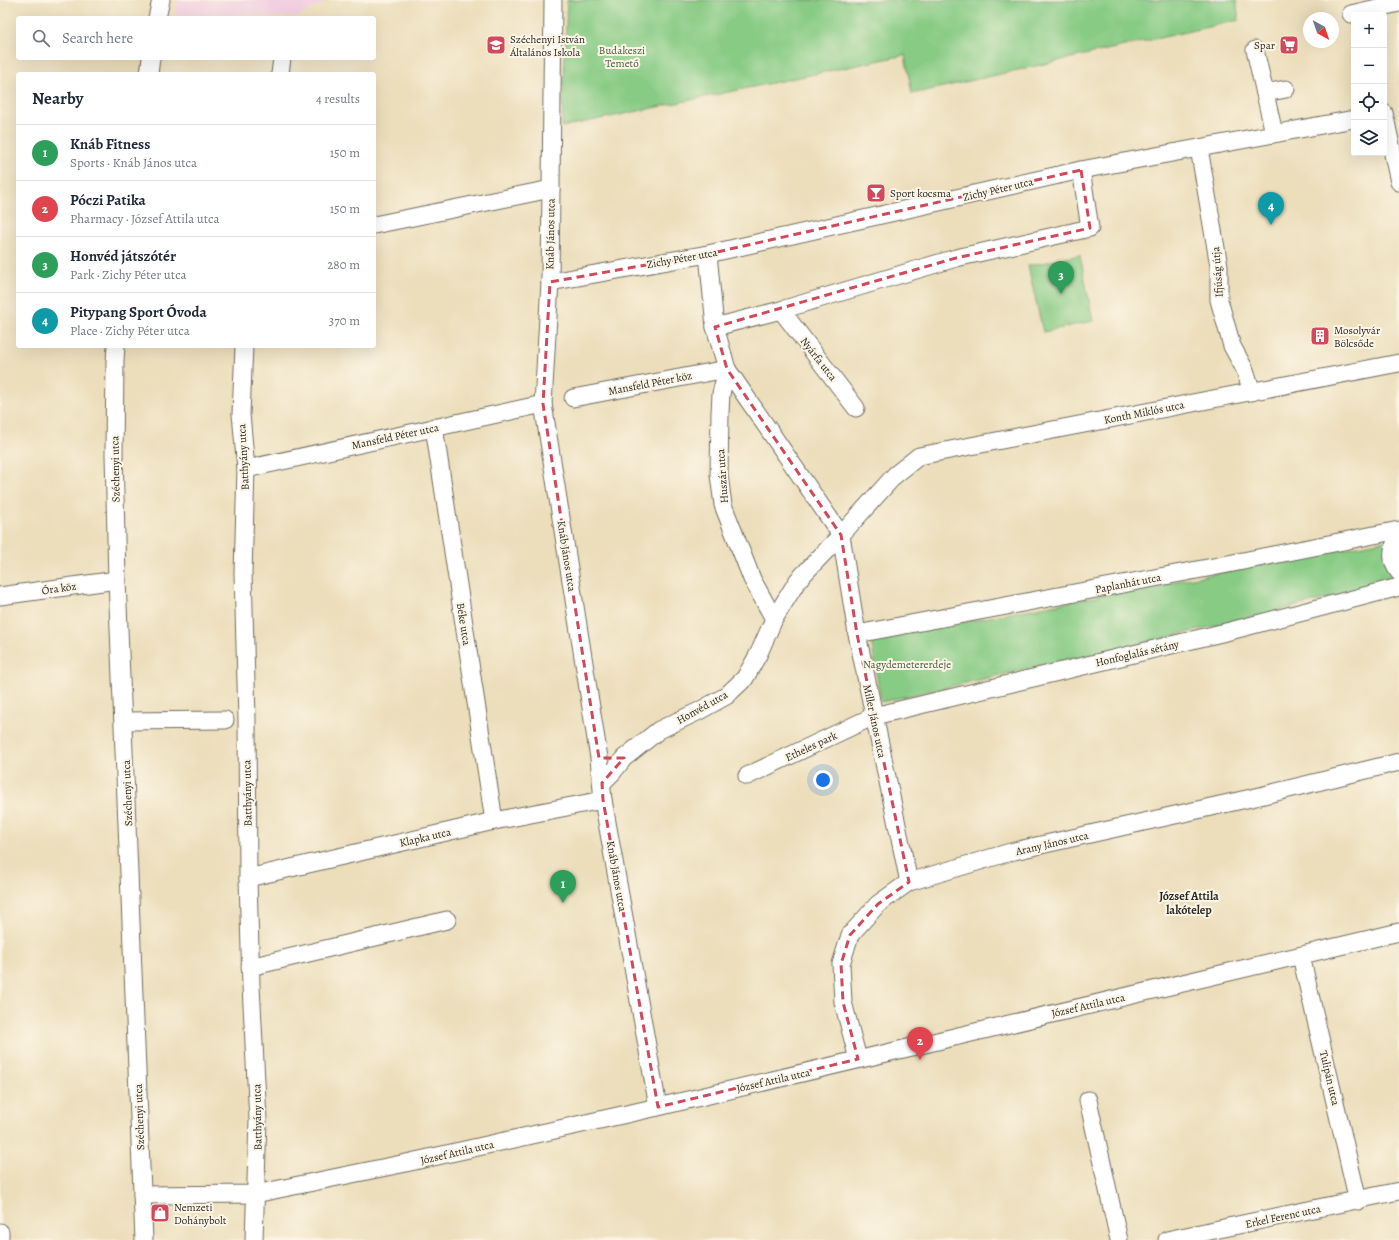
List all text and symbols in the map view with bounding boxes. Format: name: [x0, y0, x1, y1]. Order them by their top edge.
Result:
north arrow: [1303, 12, 1339, 48]
map controls: [1351, 12, 1387, 156]
button: +: [1351, 12, 1387, 48]
search box: [16, 16, 376, 60]
icon: search: [30, 27, 52, 49]
text: Search here: [62, 28, 133, 48]
place label: Széchenyi István Általános Iskola: [509, 32, 585, 60]
school or university icon: Széchenyi István Általános Iskola: [485, 34, 507, 56]
supermarket icon: Spar: [1278, 34, 1300, 56]
place label: Spar: [1254, 38, 1275, 53]
park label: Budakeszi Temető: [599, 43, 645, 71]
button: −: [1351, 48, 1387, 84]
button: locate: [1351, 84, 1387, 120]
text: Nearby: [32, 87, 83, 110]
text: 4 results: [316, 90, 360, 107]
button: layers: [1351, 120, 1387, 156]
text: Knáb Fitness: [70, 134, 150, 154]
text: 1: [43, 144, 47, 161]
text: 150 m: [330, 144, 360, 161]
text: Sports · Knáb János utca: [70, 154, 197, 171]
street label: Zichy Péter utca: [962, 174, 1035, 205]
bar icon: Sport kocsma: [865, 182, 887, 204]
place label: Sport kocsma: [890, 186, 952, 201]
text: Póczi Patika: [70, 190, 146, 210]
pin: 4: [1258, 192, 1284, 225]
street label: Knáb János utca: [542, 197, 559, 270]
text: 2: [42, 200, 48, 217]
text: 150 m: [330, 200, 360, 217]
text: Pharmacy · József Attila utca: [70, 210, 220, 227]
street label: Zichy Péter utca: [646, 245, 719, 272]
street label: Ifjúság útja: [1208, 245, 1227, 298]
text: Honvéd játszótér: [70, 246, 176, 266]
text: 3: [42, 256, 48, 273]
text: 280 m: [327, 256, 360, 273]
pin: 3: [1048, 261, 1074, 294]
text: Park · Zichy Péter utca: [70, 266, 187, 283]
text: Pitypang Sport Óvoda: [70, 302, 207, 322]
text: 4: [42, 312, 48, 329]
text: 370 m: [329, 312, 360, 329]
text: Place · Zichy Péter utca: [70, 322, 190, 339]
place label: Mosolyvár Bölcsőde: [1334, 323, 1380, 351]
building icon: Mosolyvár Bölcsőde: [1309, 325, 1331, 347]
street label: Nyárfa utca: [797, 334, 841, 385]
street label: Mansfeld Péter köz: [607, 368, 693, 399]
street label: Konth Miklós utca: [1103, 397, 1186, 428]
street label: Mansfeld Péter utca: [350, 420, 441, 453]
street label: Batthyány utca: [234, 422, 253, 491]
street label: Széchenyi utca: [107, 435, 124, 502]
street label: Huszár utca: [713, 447, 732, 504]
street label: Knáb János utca: [553, 520, 580, 593]
street label: Paplanhát utca: [1094, 570, 1163, 597]
street label: Óra köz: [41, 579, 77, 598]
street label: Béke utca: [453, 602, 474, 647]
street label: Honfoglalás sétány: [1094, 637, 1180, 670]
park label: Nagydemetererdeje: [863, 657, 951, 672]
street label: Miller János utca: [859, 683, 890, 760]
street label: Honvéd utca: [674, 687, 731, 728]
street label: Etheles park: [783, 728, 840, 765]
street label: Széchenyi utca: [119, 759, 136, 827]
street label: Batthyány utca: [239, 759, 256, 826]
your location: [813, 770, 833, 790]
street label: Klapka utca: [398, 824, 453, 851]
street label: Arany János utca: [1013, 828, 1091, 859]
street label: Knáb János utca: [603, 840, 630, 913]
pin: 1: [550, 870, 576, 903]
district label: József Attila lakótelep: [1159, 888, 1219, 918]
street label: József Attila utca: [1050, 990, 1127, 1021]
pin: 2: [907, 1027, 933, 1060]
street label: Tulipán utca: [1316, 1049, 1343, 1108]
street label: József Attila utca: [735, 1065, 812, 1096]
street label: Széchenyi utca: [131, 1083, 148, 1151]
street label: Batthyány utca: [249, 1083, 266, 1150]
street label: József Attila utca: [419, 1137, 496, 1168]
place label: Nemzeti Dohánybolt: [174, 1200, 227, 1228]
street label: Erkel Ferenc utca: [1244, 1201, 1323, 1232]
shop icon: Nemzeti Dohánybolt: [149, 1202, 171, 1224]

